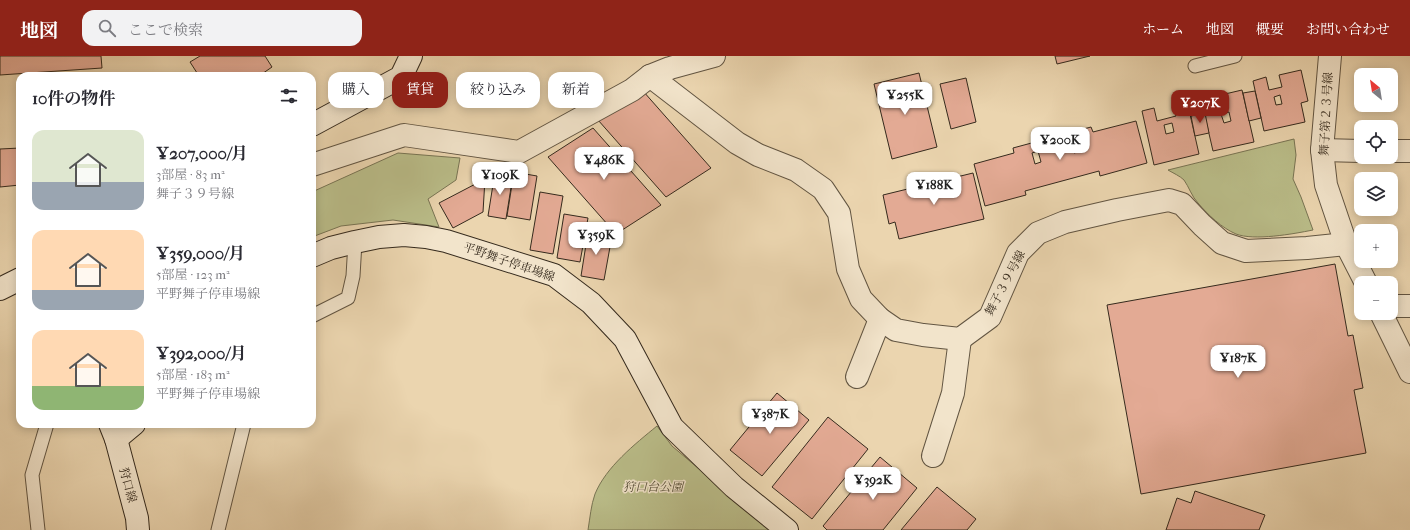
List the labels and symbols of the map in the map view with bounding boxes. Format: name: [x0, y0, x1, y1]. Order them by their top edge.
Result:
north arrow: [1354, 68, 1398, 112]
street label: 舞子第２３号線: [1317, 72, 1335, 156]
pin: ¥255K: [877, 82, 933, 116]
pin: ¥207K: [1172, 90, 1228, 124]
pin: ¥200K: [1032, 127, 1088, 161]
pin: ¥486K: [576, 147, 632, 181]
pin: ¥109K: [472, 162, 528, 196]
pin: ¥188K: [906, 172, 962, 206]
pin: ¥359K: [568, 222, 624, 256]
street label: 平野舞子停車場線: [461, 240, 557, 284]
street label: 舞子３９号線: [982, 248, 1028, 318]
pin: ¥187K: [1210, 345, 1266, 379]
pin: ¥387K: [742, 401, 798, 435]
street label: 狩口線: [117, 466, 139, 504]
pin: ¥392K: [845, 467, 901, 501]
park label: 狩口台公園: [623, 480, 685, 494]

